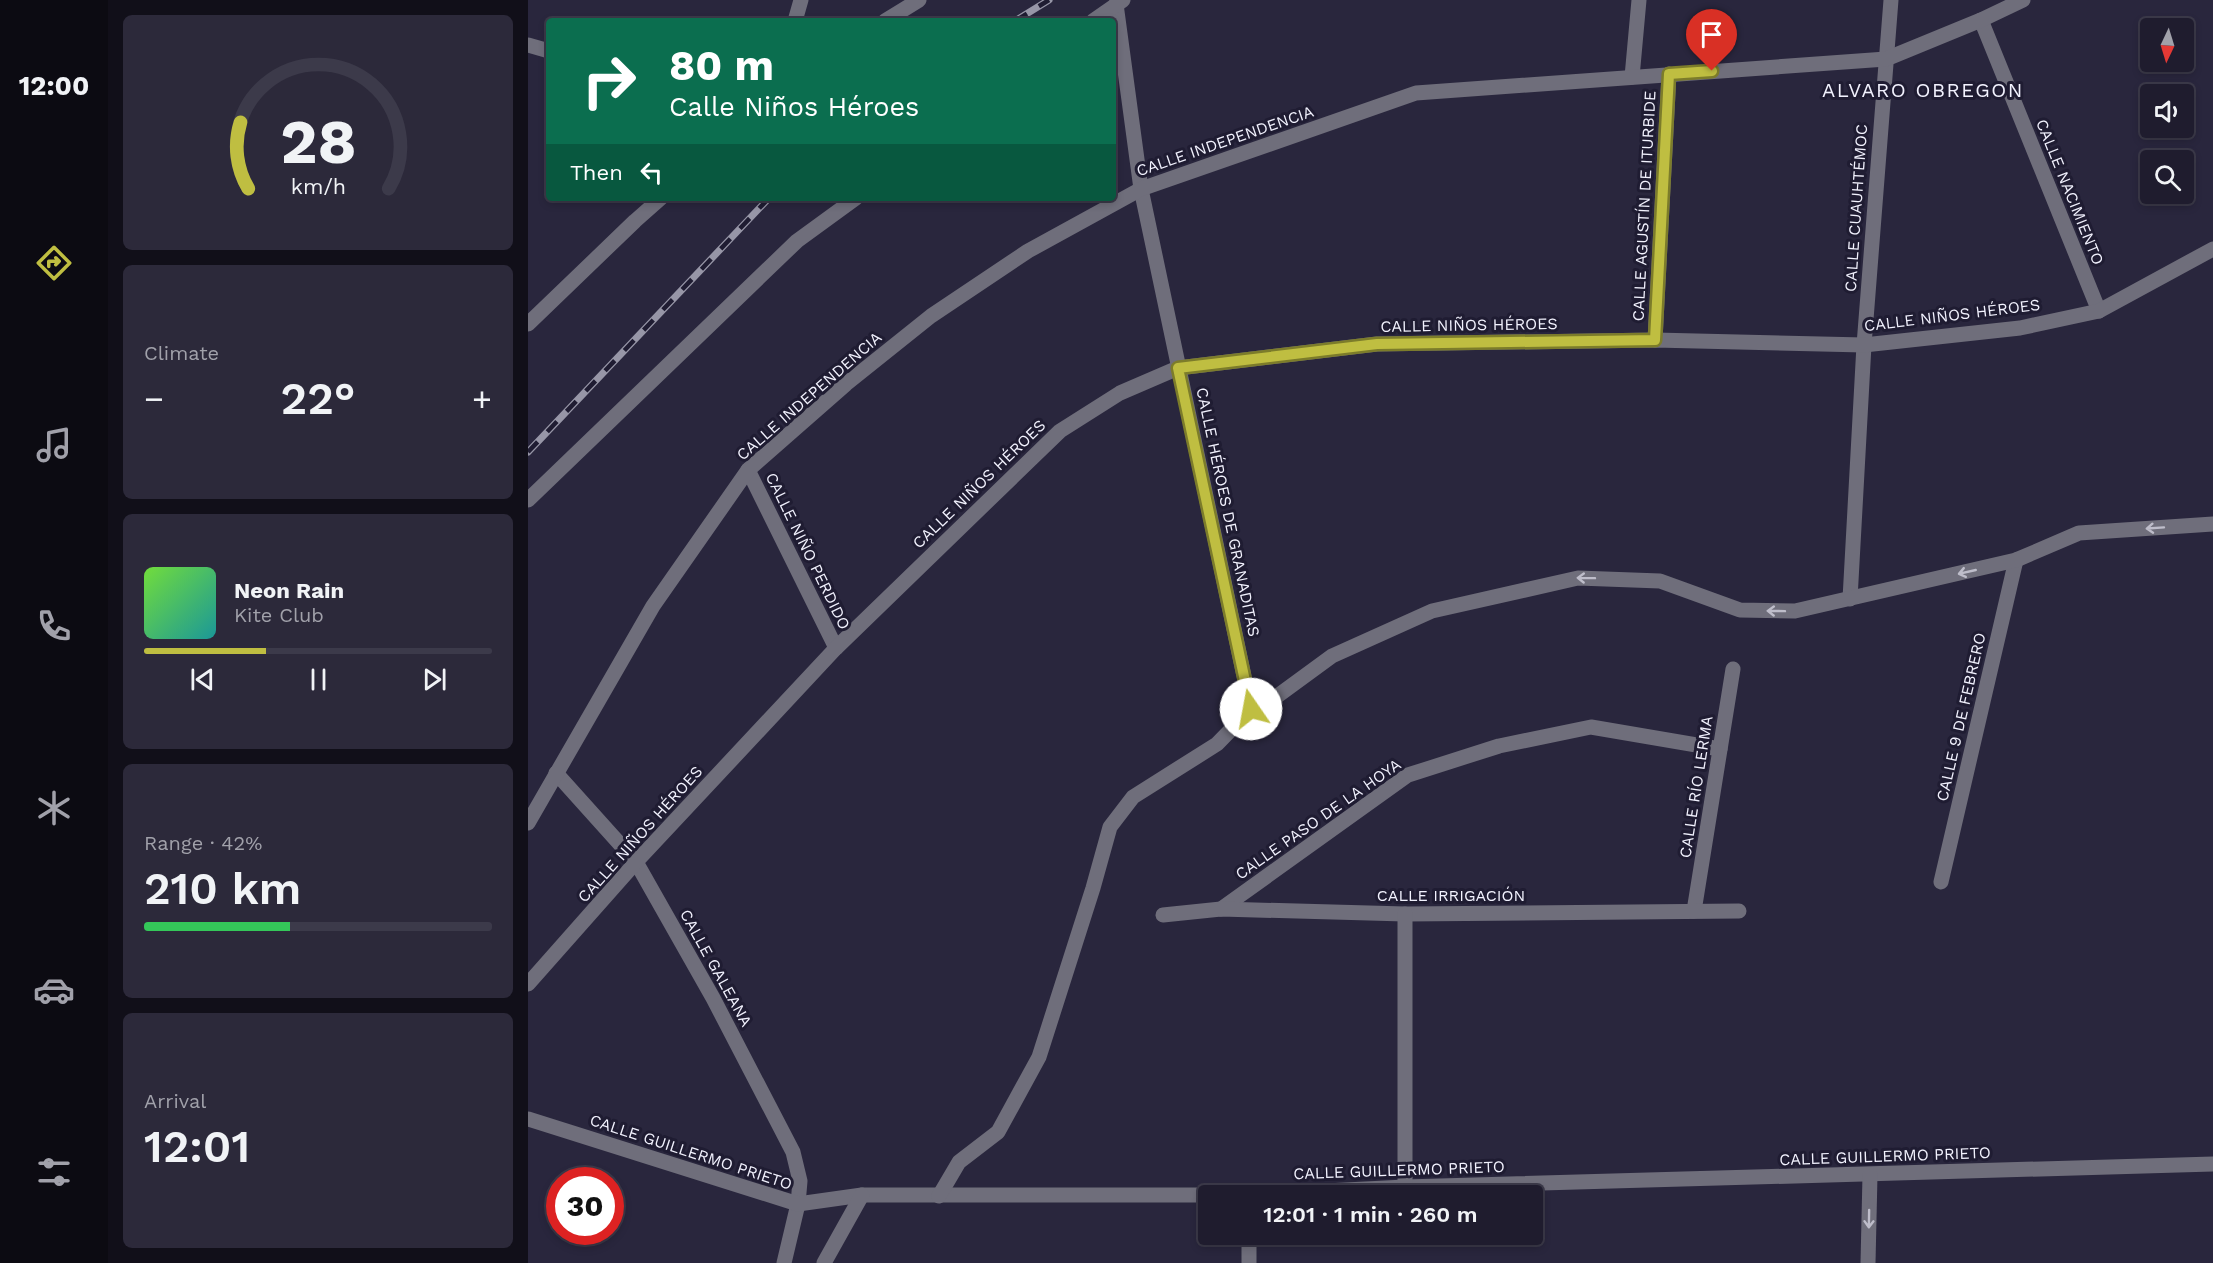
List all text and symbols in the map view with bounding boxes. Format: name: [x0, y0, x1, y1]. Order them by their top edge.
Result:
pin: [1686, 9, 1737, 71]
icon: arrive: [1695, 18, 1728, 51]
north arrow: [2140, 18, 2194, 72]
map controls: [2140, 18, 2194, 204]
text: 80 m: [669, 41, 774, 90]
icon: right: [570, 42, 648, 120]
text: 12:00: [19, 70, 89, 102]
district label: ALVARO OBREGON: [1822, 78, 2024, 102]
button: sound: [2140, 84, 2194, 138]
street label: CALLE AGUSTÍN DE ITURBIDE: [1628, 90, 1660, 322]
text: Calle Niños Héroes: [669, 91, 919, 123]
street label: CALLE INDEPENDENCIA: [1134, 102, 1316, 180]
text: 28: [280, 105, 356, 178]
street label: CALLE NACIMIENTO: [2032, 116, 2108, 268]
street label: CALLE CUAUHTÉMOC: [1841, 124, 1871, 292]
button: search: [2140, 150, 2194, 204]
icon: left: [635, 156, 668, 189]
text: Then: [570, 160, 623, 185]
text: km/h: [290, 175, 346, 200]
icon: directions: [33, 242, 75, 284]
street label: CALLE NIÑOS HÉROES: [1863, 295, 2041, 335]
street label: CALLE NIÑOS HÉROES: [1380, 314, 1558, 336]
street label: CALLE INDEPENDENCIA: [733, 328, 886, 464]
text: Climate: [144, 341, 219, 365]
text: 22°: [281, 372, 355, 425]
text: −: [144, 379, 164, 418]
text: +: [472, 379, 492, 418]
street label: CALLE HÉROES DE GRANADITAS: [1192, 386, 1264, 638]
street label: CALLE NIÑOS HÉROES: [909, 416, 1049, 552]
icon: music: [33, 424, 75, 466]
street label: CALLE NIÑO PERDIDO: [762, 469, 854, 633]
one-way arrow: [2145, 523, 2165, 534]
one-way arrow: [1957, 566, 1976, 578]
one-way arrow: [1577, 572, 1597, 584]
text: Neon Rain: [234, 578, 344, 603]
text: Kite Club: [234, 603, 324, 627]
icon: phone: [33, 605, 75, 647]
one-way arrow: [1767, 605, 1787, 616]
street label: CALLE 9 DE FEBRERO: [1932, 631, 1990, 803]
icon: previous: [186, 663, 219, 696]
icon: pause: [302, 663, 335, 696]
icon: next: [418, 663, 451, 696]
position arrow: [1219, 677, 1283, 741]
street label: CALLE RÍO LERMA: [1675, 714, 1717, 859]
street label: CALLE PASO DE LA HOYA: [1232, 754, 1405, 883]
street label: CALLE NIÑOS HÉROES: [574, 762, 706, 906]
icon: climate: [33, 787, 75, 829]
text: Range · 42%: [144, 831, 262, 855]
text: 210 km: [144, 862, 301, 915]
street label: CALLE IRRIGACIÓN: [1377, 886, 1525, 905]
street label: CALLE GALEANA: [676, 906, 756, 1030]
icon: car: [33, 969, 75, 1011]
text: Arrival: [144, 1089, 206, 1113]
street label: CALLE GUILLERMO PRIETO: [587, 1110, 795, 1194]
text: 12:01: [144, 1120, 250, 1173]
street label: CALLE GUILLERMO PRIETO: [1779, 1143, 1991, 1169]
icon: filters: [33, 1151, 75, 1193]
street label: CALLE GUILLERMO PRIETO: [1293, 1157, 1505, 1183]
speed limit sign: 30: [546, 1167, 624, 1245]
text: 12:01 · 1 min · 260 m: [1263, 1202, 1478, 1227]
one-way arrow: [1863, 1208, 1875, 1228]

